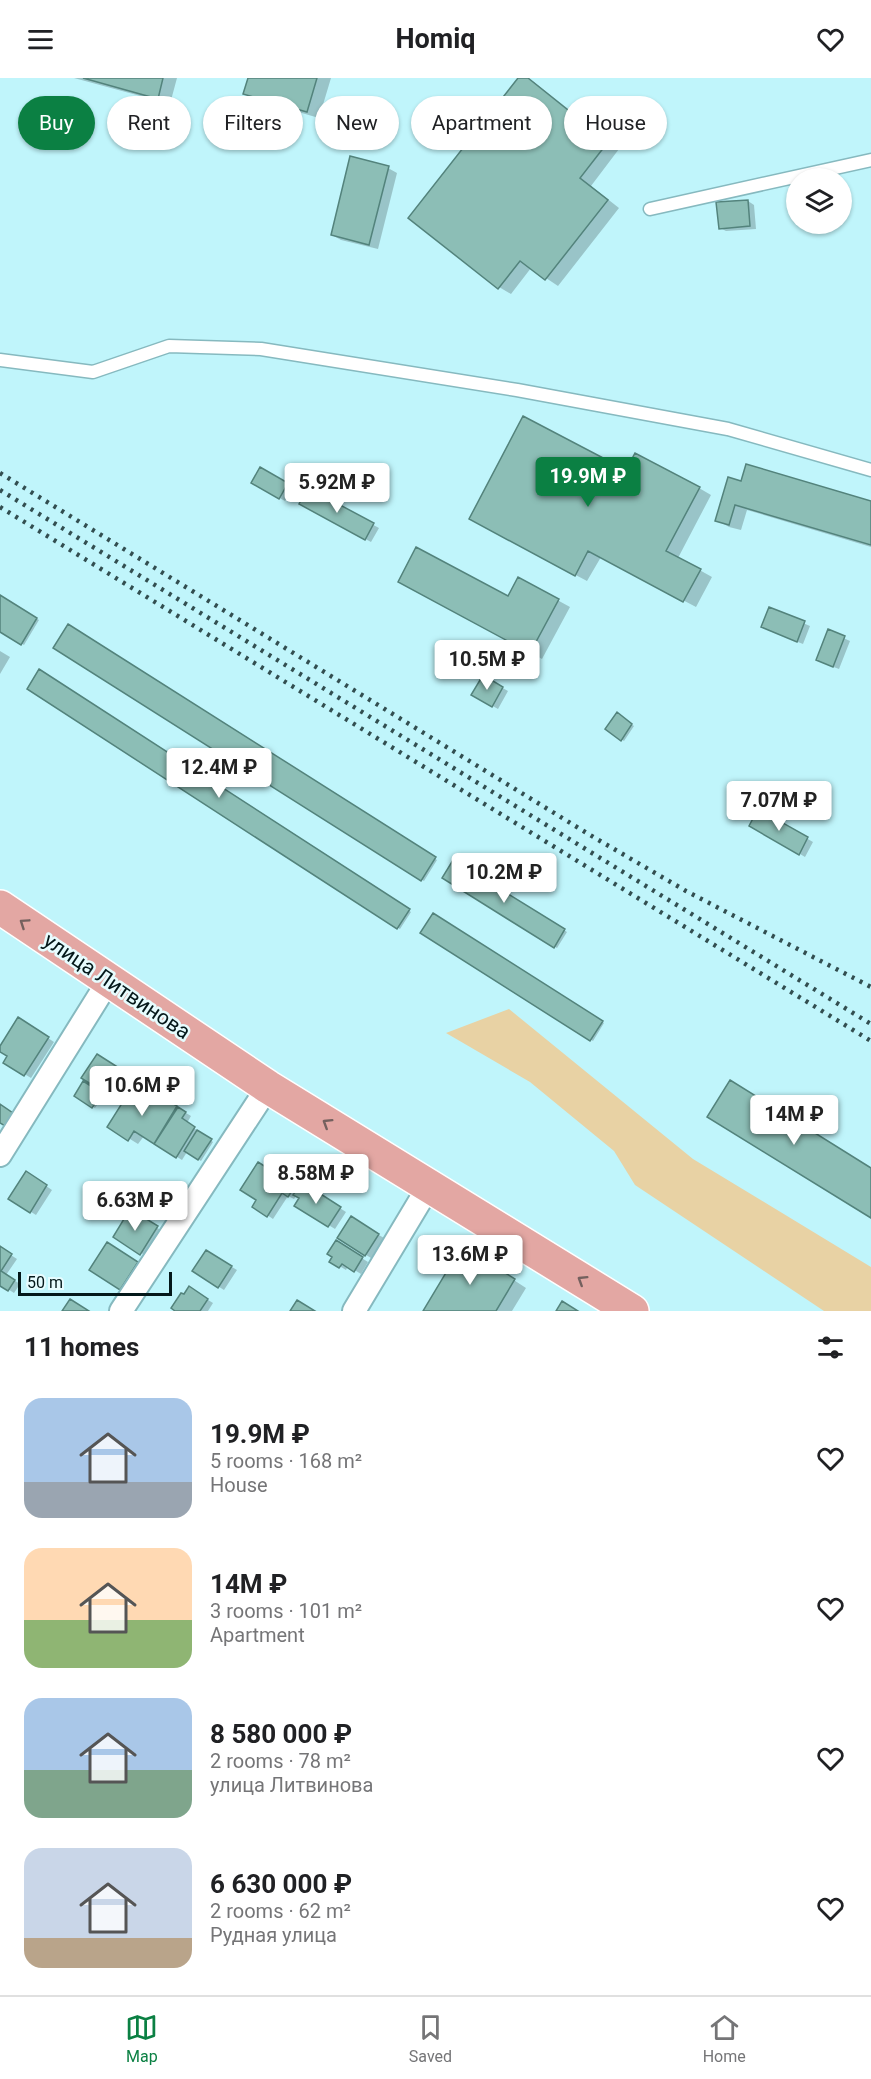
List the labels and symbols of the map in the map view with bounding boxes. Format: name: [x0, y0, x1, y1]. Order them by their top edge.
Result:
pin: 19.9M ₽: [533, 457, 643, 508]
pin: 5.92M ₽: [282, 463, 392, 514]
pin: 10.5M ₽: [432, 640, 542, 691]
pin: 12.4M ₽: [164, 748, 274, 799]
pin: 7.07M ₽: [724, 781, 834, 832]
pin: 10.2M ₽: [449, 853, 559, 904]
one-way arrow: [19, 919, 30, 930]
street label: улица Литвинова: [39, 928, 195, 1044]
pin: 10.6M ₽: [87, 1066, 197, 1117]
pin: 14M ₽: [752, 1095, 836, 1146]
one-way arrow: [323, 1119, 333, 1131]
pin: 8.58M ₽: [261, 1154, 371, 1205]
pin: 6.63M ₽: [80, 1181, 190, 1232]
pin: 13.6M ₽: [415, 1235, 525, 1286]
scale bar: [18, 1269, 172, 1296]
one-way arrow: [578, 1276, 588, 1288]

